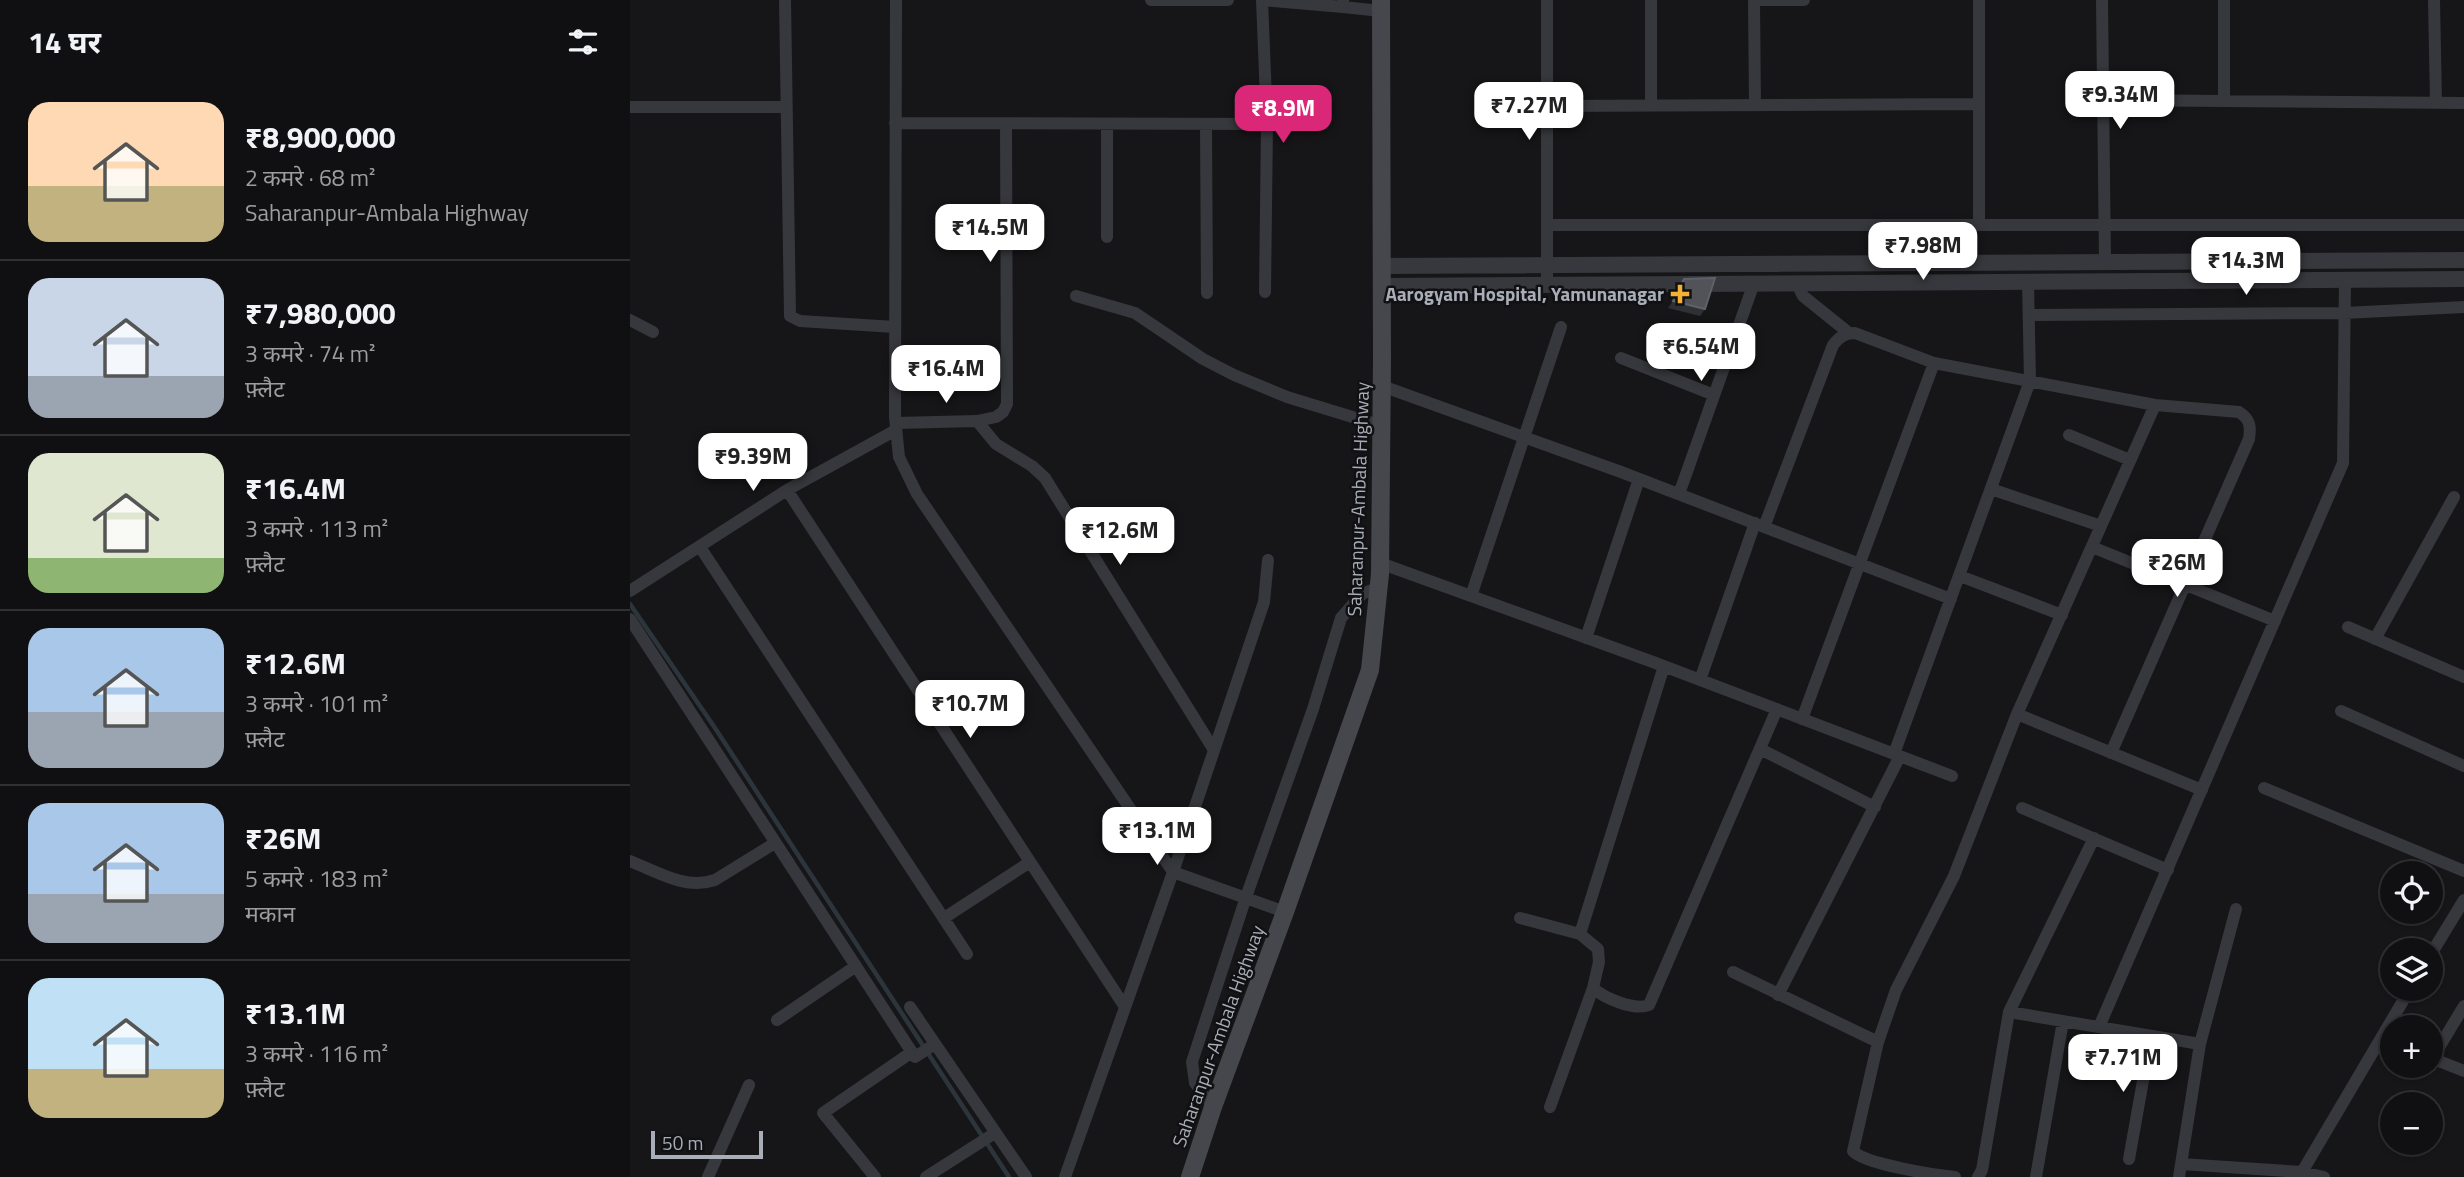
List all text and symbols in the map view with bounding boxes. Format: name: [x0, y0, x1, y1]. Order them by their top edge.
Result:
text: 14 घर: [28, 19, 101, 65]
icon: filters: [564, 23, 602, 61]
pin: ₹9.34M: [2063, 72, 2177, 131]
text: ₹9.34M: [2081, 76, 2159, 111]
pin: ₹7.27M: [1472, 82, 1586, 142]
pin: ₹8.9M: [1234, 86, 1332, 145]
text: ₹7.27M: [1490, 87, 1568, 122]
text: ₹8.9M: [1251, 90, 1315, 125]
text: ₹8,900,000: [245, 114, 396, 160]
icon: home: [84, 130, 168, 214]
text: 2 कमरे · 68 m²: [245, 160, 375, 195]
text: Saharanpur-Ambala Highway: [245, 195, 529, 230]
pin: ₹14.5M: [933, 204, 1047, 264]
text: ₹14.5M: [951, 209, 1029, 244]
pin: ₹7.98M: [1866, 222, 1980, 282]
text: ₹7.98M: [1884, 227, 1962, 262]
pin: ₹14.3M: [2189, 238, 2303, 297]
text: ₹14.3M: [2207, 242, 2285, 277]
place label: Aarogyam Hospital, Yamunanagar: [1385, 279, 1664, 308]
marker: Aarogyam Hospital, Yamunanagar: [1670, 284, 1690, 304]
text: ₹7,980,000: [245, 290, 396, 336]
icon: home: [84, 306, 168, 390]
pin: ₹6.54M: [1644, 324, 1758, 383]
text: ₹6.54M: [1662, 328, 1740, 363]
text: 3 कमरे · 74 m²: [245, 336, 375, 371]
pin: ₹16.4M: [889, 346, 1003, 405]
text: ₹16.4M: [907, 350, 985, 385]
text: फ़्लैट: [245, 371, 285, 406]
street label: Saharanpur-Ambala Highway: [1339, 381, 1376, 617]
pin: ₹9.39M: [696, 434, 810, 493]
text: ₹9.39M: [714, 438, 792, 473]
text: ₹16.4M: [245, 465, 346, 511]
icon: home: [84, 481, 168, 565]
pin: ₹12.6M: [1063, 508, 1177, 567]
text: 3 कमरे · 113 m²: [245, 511, 388, 546]
text: ₹12.6M: [1081, 512, 1159, 547]
pin: ₹26M: [2136, 540, 2218, 599]
text: ₹26M: [2148, 544, 2206, 579]
text: फ़्लैट: [245, 546, 285, 581]
text: ₹12.6M: [245, 640, 346, 686]
icon: home: [84, 656, 168, 740]
pin: ₹10.7M: [913, 680, 1027, 740]
text: ₹10.7M: [931, 685, 1009, 720]
text: 3 कमरे · 101 m²: [245, 686, 388, 721]
text: फ़्लैट: [245, 721, 285, 756]
pin: ₹13.1M: [1100, 808, 1214, 867]
text: ₹13.1M: [1118, 812, 1196, 847]
text: ₹26M: [245, 815, 322, 861]
icon: home: [84, 831, 168, 915]
text: 5 कमरे · 183 m²: [245, 861, 388, 896]
map controls: [2380, 861, 2443, 1155]
button: locate: [2380, 861, 2443, 924]
text: मकान: [245, 896, 295, 931]
street label: Saharanpur-Ambala Highway: [1164, 921, 1271, 1151]
button: layers: [2380, 938, 2443, 1001]
text: ₹13.1M: [245, 990, 346, 1036]
icon: home: [84, 1006, 168, 1090]
button: +: [2380, 1015, 2443, 1078]
pin: ₹7.71M: [2066, 1034, 2180, 1094]
text: 3 कमरे · 116 m²: [245, 1036, 388, 1071]
text: ₹7.71M: [2084, 1039, 2162, 1074]
text: फ़्लैट: [245, 1071, 285, 1106]
button: −: [2380, 1092, 2443, 1155]
scale bar: [651, 1128, 763, 1160]
text: 50 m: [662, 1128, 703, 1157]

